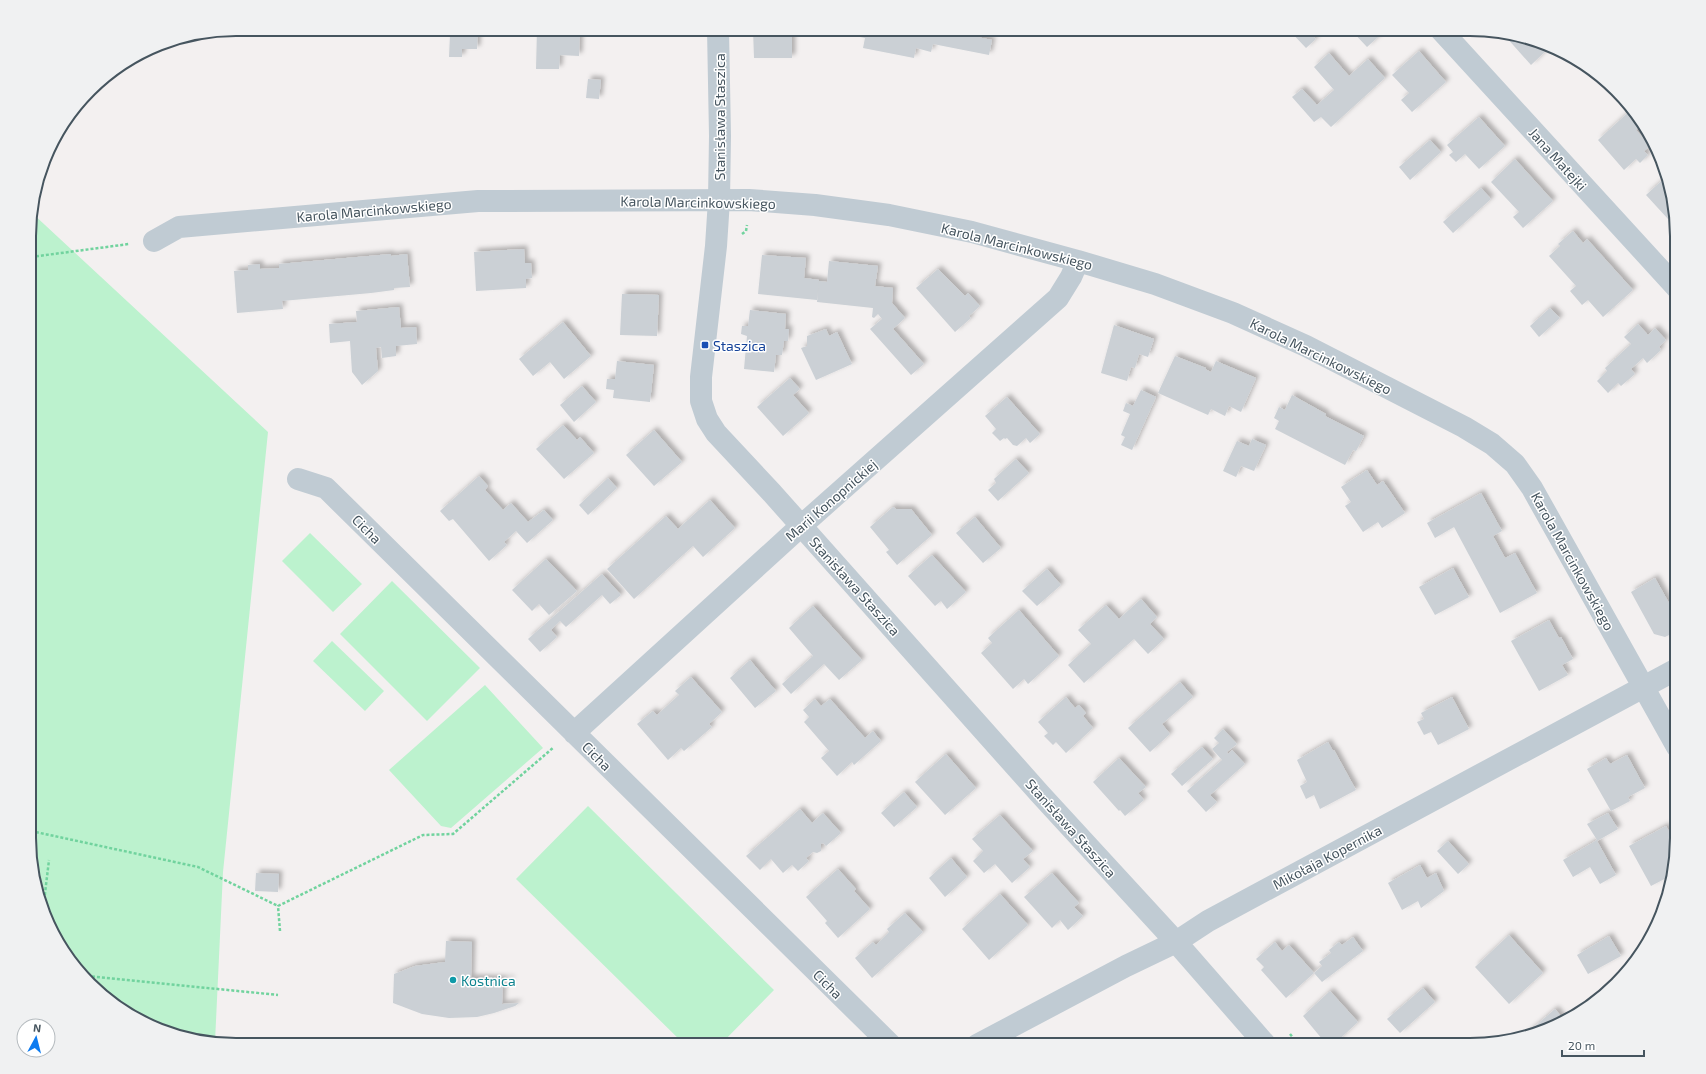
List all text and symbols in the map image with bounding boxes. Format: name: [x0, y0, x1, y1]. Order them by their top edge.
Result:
street label: Stanisława Staszica: [711, 53, 728, 181]
street label: Jana Matejki: [1525, 124, 1591, 194]
street label: Karola Marcinkowskiego: [620, 192, 776, 212]
street label: Karola Marcinkowskiego: [296, 195, 452, 225]
street label: Karola Marcinkowskiego: [940, 219, 1095, 273]
street label: Karola Marcinkowskiego: [1247, 314, 1395, 398]
place label: Staszica: [713, 337, 766, 354]
marker: Staszica: [700, 340, 710, 350]
street label: Marii Konopnickiej: [782, 456, 880, 544]
street label: Karola Marcinkowskiego: [1528, 489, 1618, 633]
street label: Cicha: [349, 511, 385, 547]
street label: Stanisława Staszica: [806, 533, 904, 639]
street label: Cicha: [579, 738, 615, 774]
street label: Stanisława Staszica: [1022, 775, 1120, 881]
street label: Mikołaja Kopernika: [1270, 821, 1384, 893]
street label: Cicha: [810, 966, 846, 1002]
place label: Kostnica: [461, 972, 516, 989]
marker: Kostnica: [448, 975, 458, 985]
north arrow: [16, 1018, 56, 1058]
text: N: [33, 1021, 42, 1035]
scale bar: [1562, 1032, 1644, 1058]
text: 20 m: [1568, 1038, 1595, 1052]

